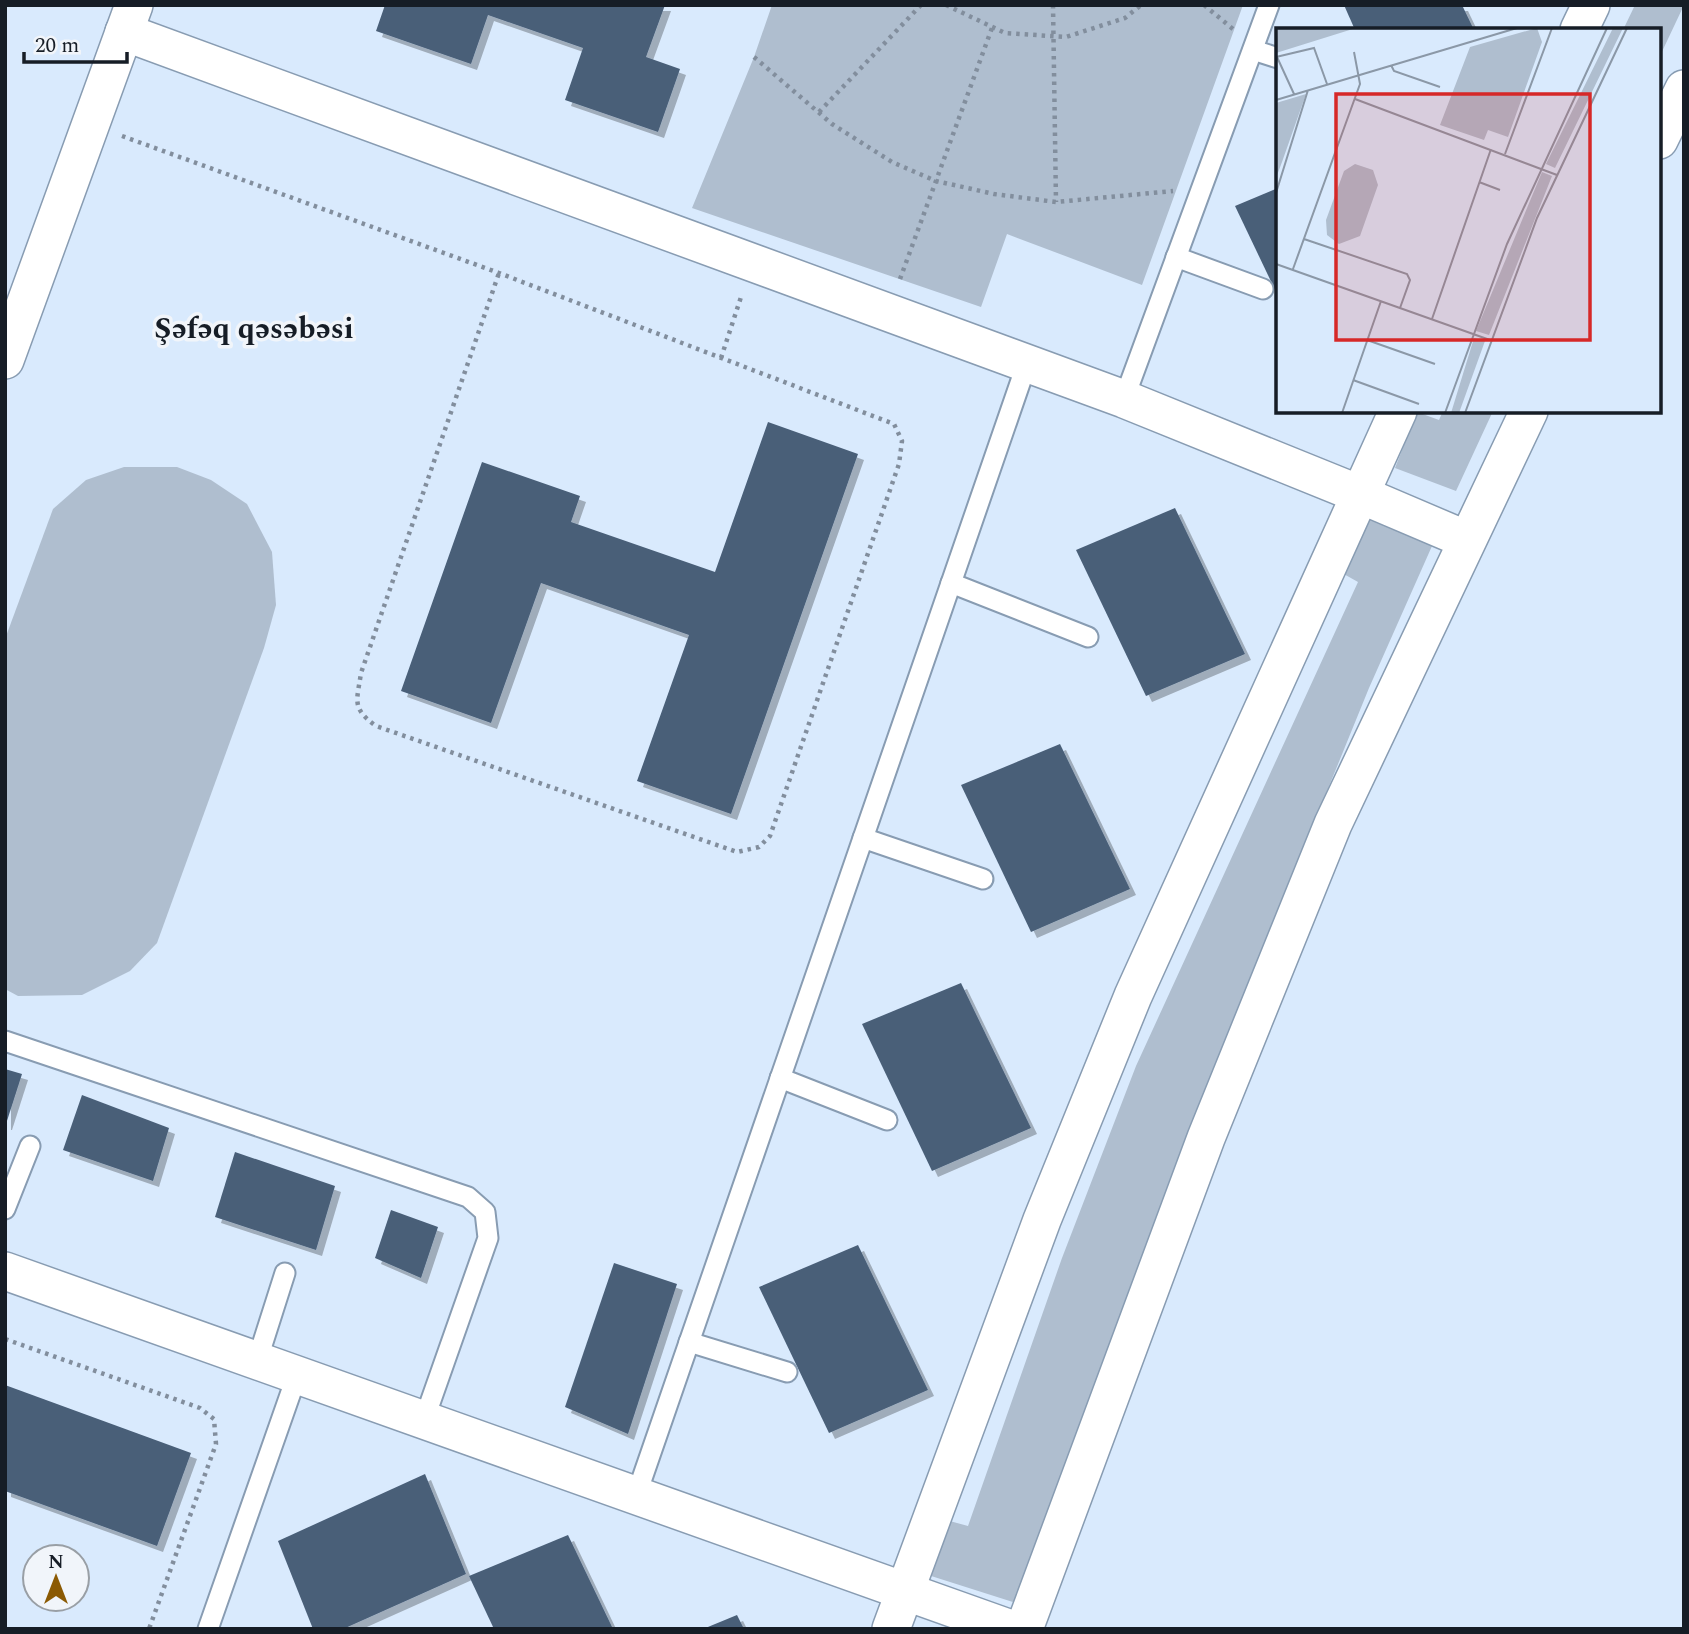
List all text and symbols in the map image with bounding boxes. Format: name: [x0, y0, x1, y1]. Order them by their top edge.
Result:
scale bar: [24, 21, 128, 65]
inset map: [1276, 28, 1661, 413]
text: 20 m: [35, 30, 79, 62]
district label: Şəfəq qəsəbəsi: [154, 306, 354, 352]
north arrow: [21, 1543, 91, 1613]
text: N: [48, 1548, 64, 1577]

